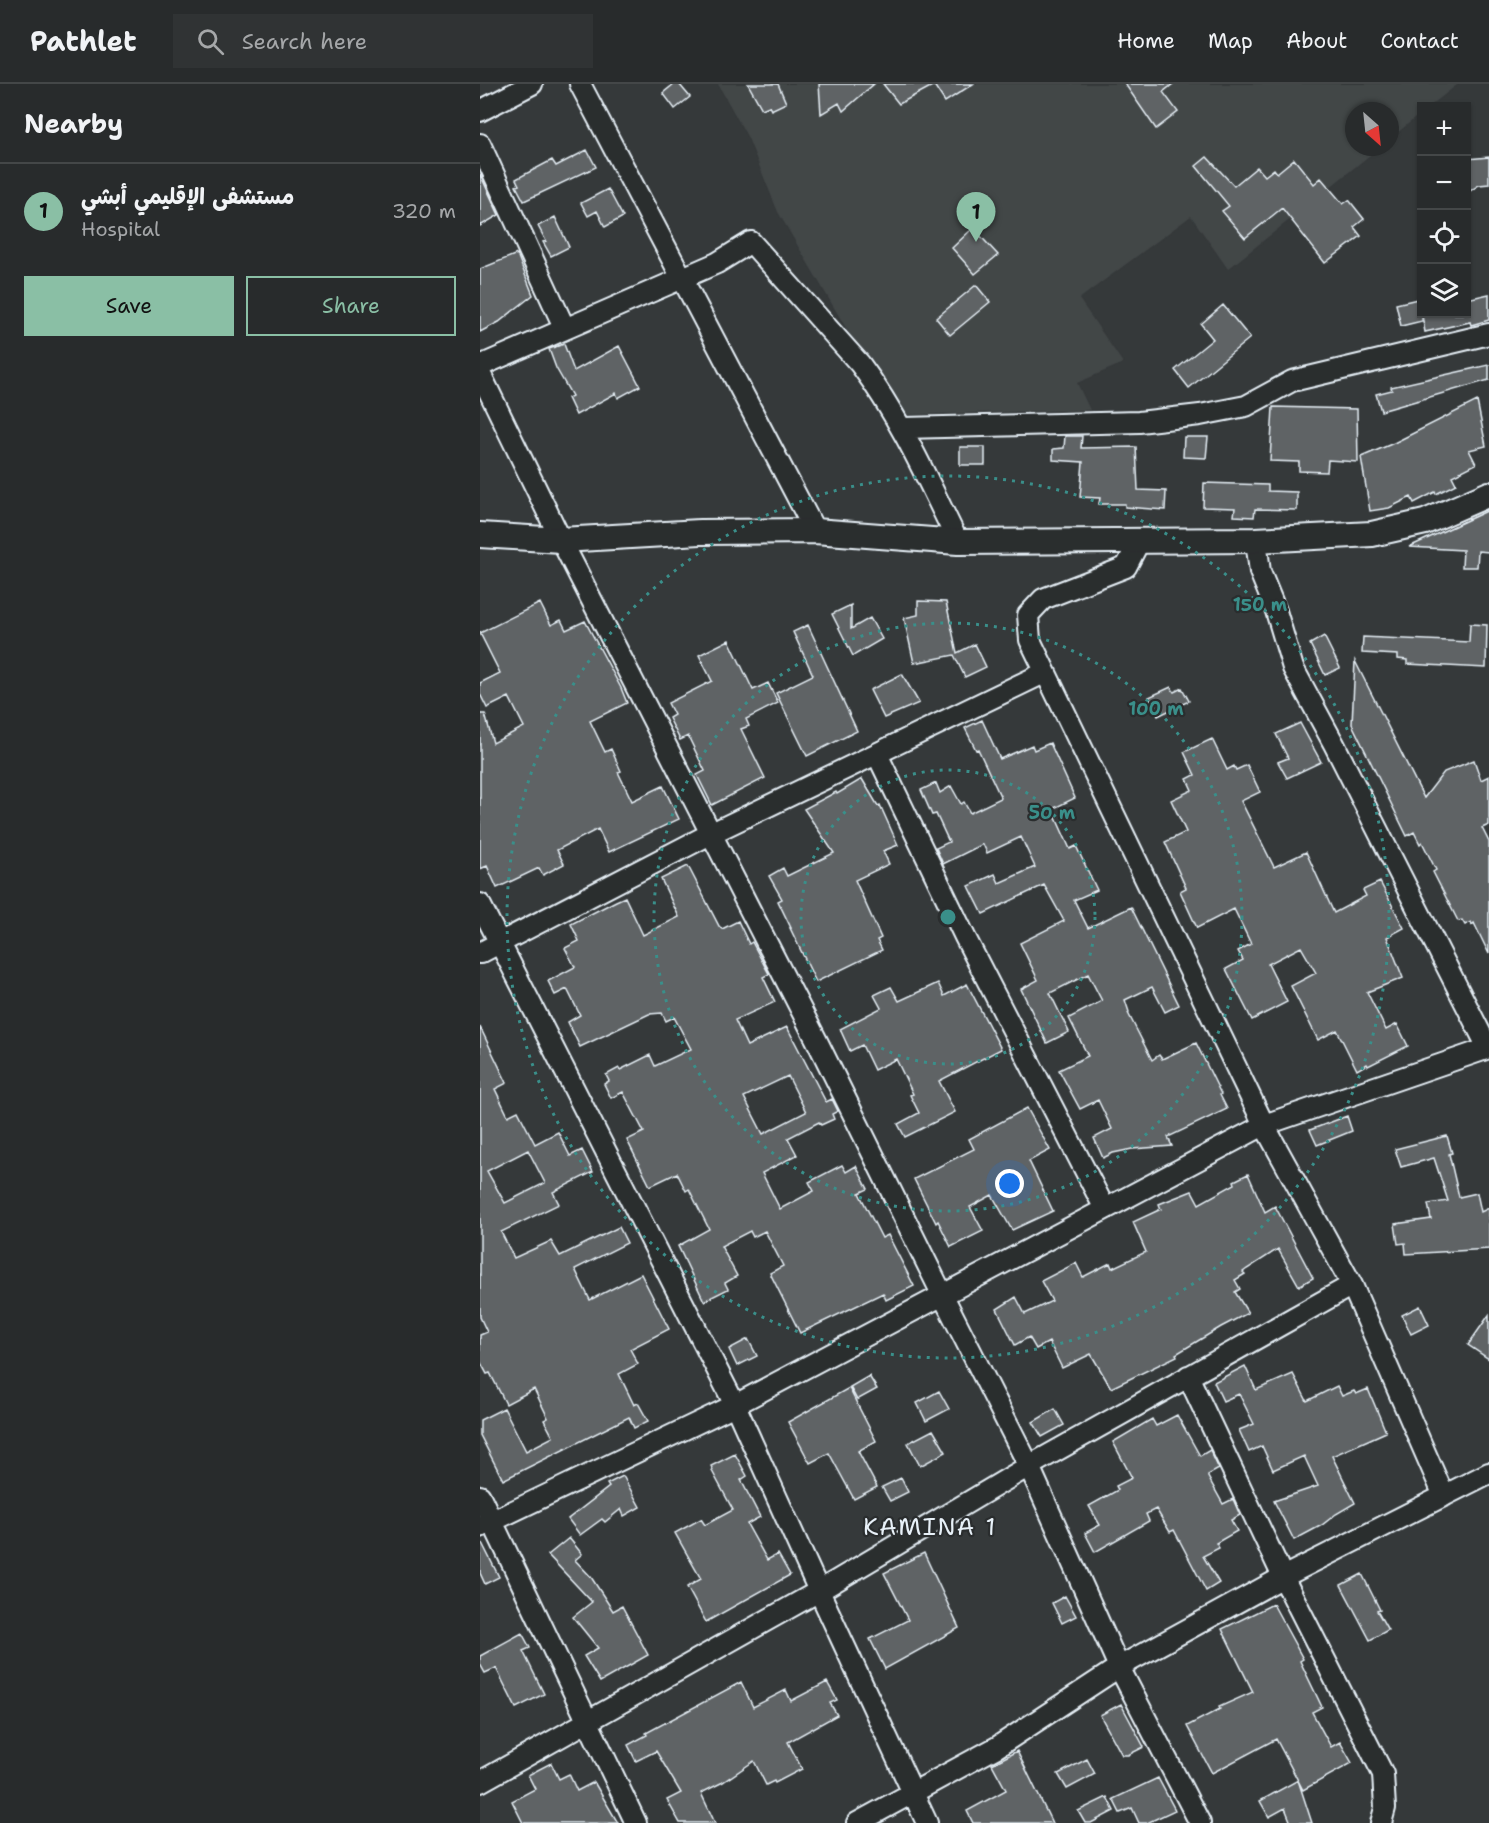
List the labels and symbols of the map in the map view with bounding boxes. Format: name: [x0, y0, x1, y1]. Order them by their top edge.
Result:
north arrow: [1345, 102, 1399, 156]
pin: 1: [956, 192, 996, 242]
text: 150 m: [1233, 593, 1288, 617]
text: 100 m: [1128, 697, 1184, 721]
text: 50 m: [1029, 801, 1076, 825]
centre of rings: [938, 907, 958, 927]
your location: [995, 1169, 1024, 1198]
district label: KAMINA 1: [863, 1511, 997, 1543]

